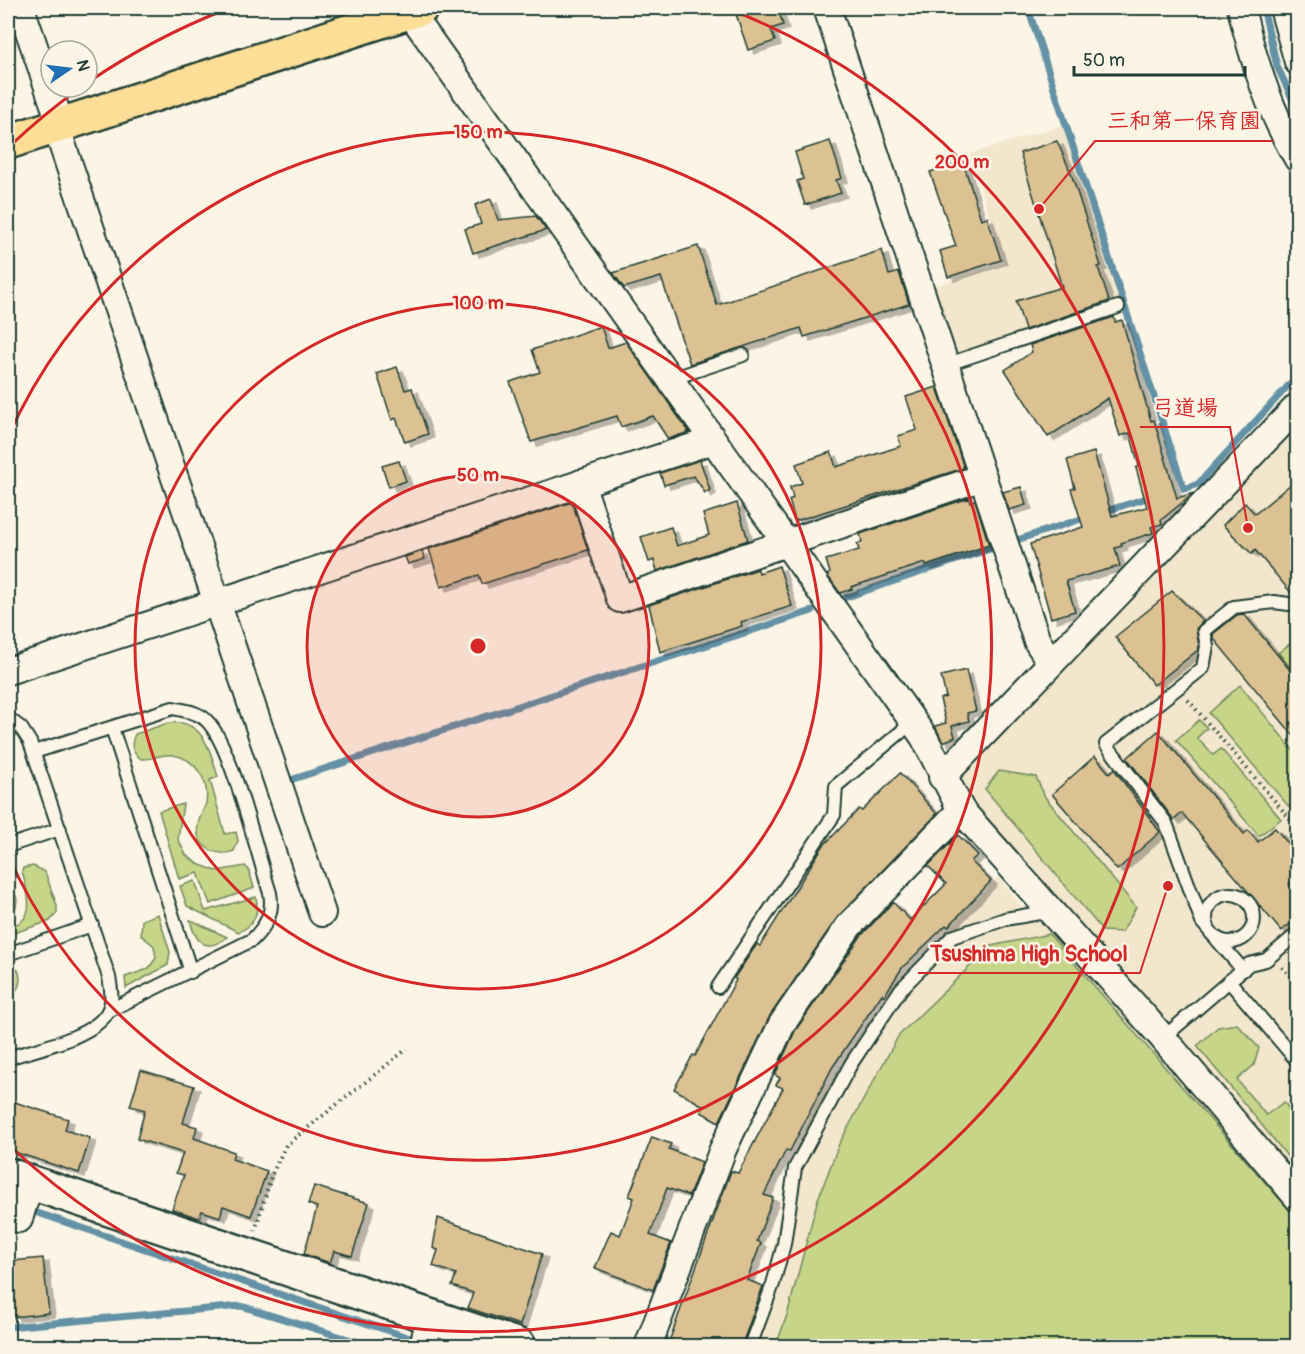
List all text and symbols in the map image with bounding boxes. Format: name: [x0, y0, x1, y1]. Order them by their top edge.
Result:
north arrow: [39, 39, 99, 99]
scale bar: [1074, 39, 1245, 77]
text: 50 m: [1083, 49, 1125, 72]
text: N: [72, 58, 94, 73]
callout: 三和第一保育園: [1095, 101, 1273, 141]
text: 三和第一保育園: [1107, 107, 1261, 135]
text: 150 m: [454, 121, 503, 144]
text: 200 m: [935, 151, 989, 174]
text: 100 m: [452, 292, 504, 315]
callout: 弓道場: [1140, 387, 1230, 427]
text: 弓道場: [1152, 394, 1218, 422]
text: 50 m: [457, 464, 499, 487]
centre of rings: [468, 636, 488, 656]
callout: Tsushima High School: [918, 933, 1140, 973]
text: Tsushima High School: [929, 940, 1128, 968]

